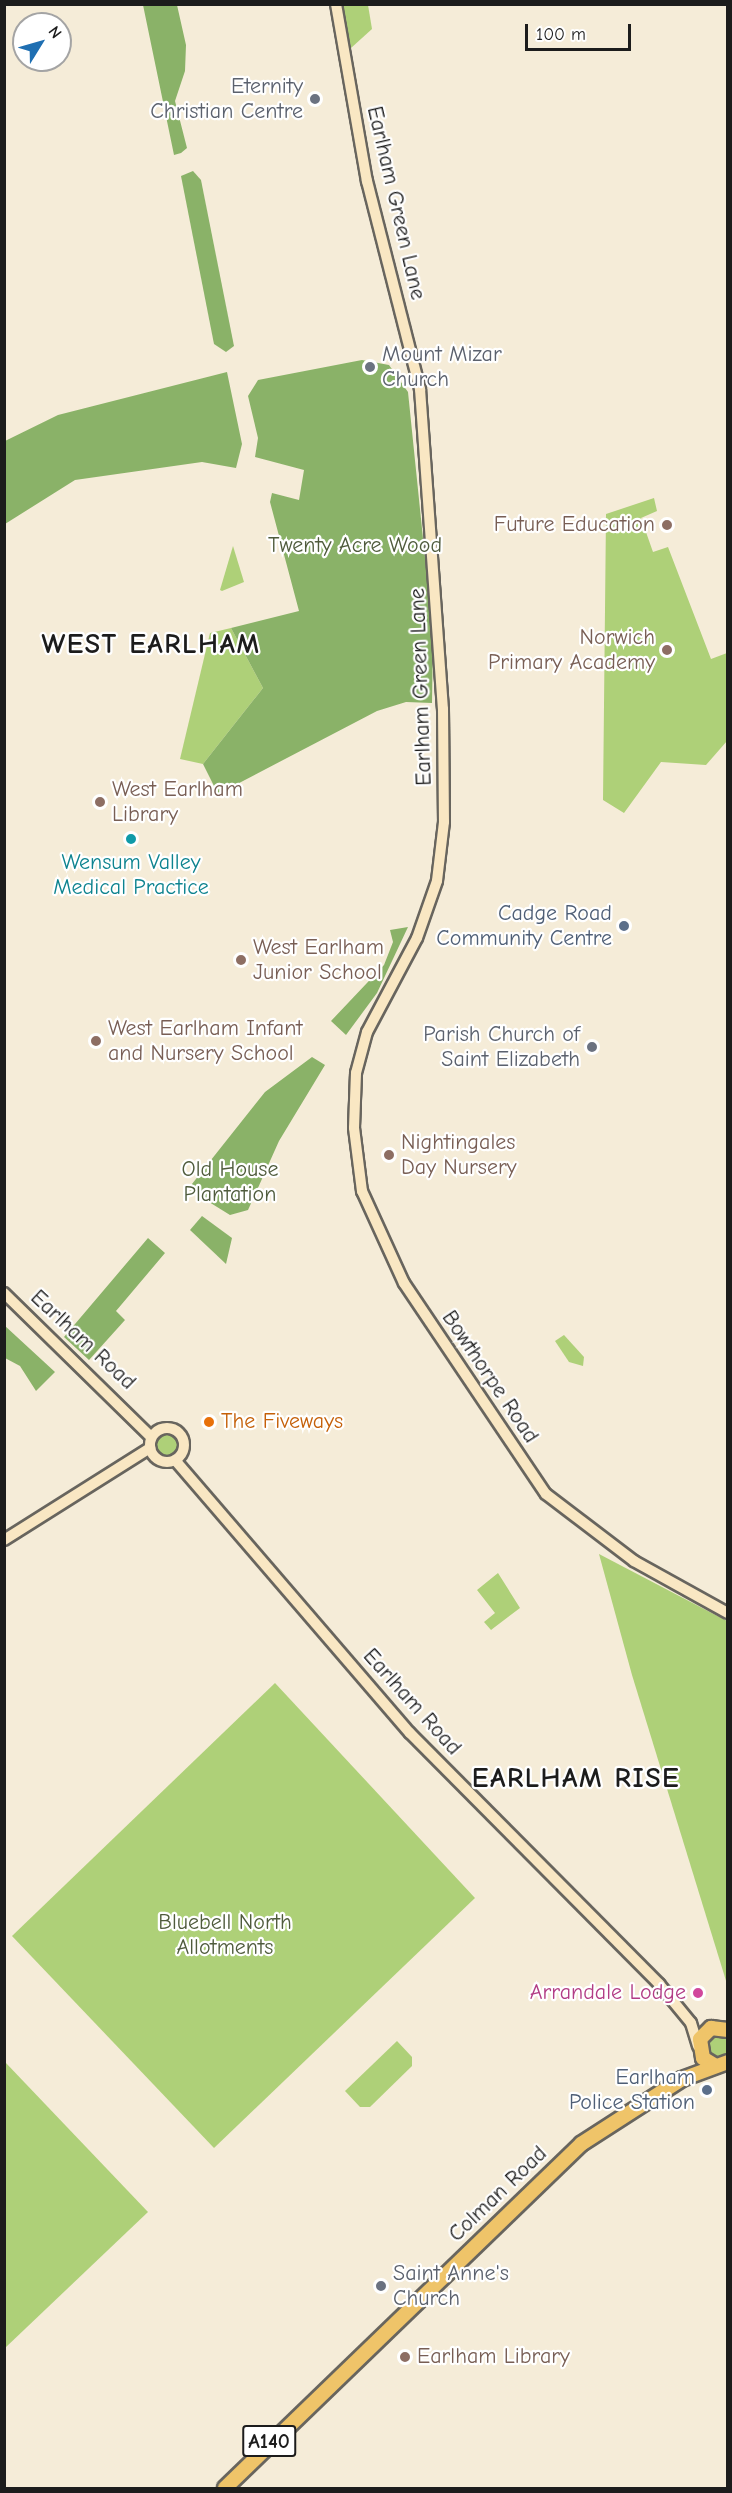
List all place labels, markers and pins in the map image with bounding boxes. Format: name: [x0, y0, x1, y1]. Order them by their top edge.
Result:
place label: Eternity Christian Centre: [150, 73, 303, 124]
marker: Eternity Christian Centre: [308, 92, 322, 106]
place label: Mount Mizar Church: [382, 341, 502, 392]
marker: Mount Mizar Church: [363, 360, 377, 374]
place label: Future Education: [494, 512, 655, 538]
marker: Future Education: [660, 518, 674, 532]
place label: Norwich Primary Academy: [488, 624, 655, 676]
marker: Norwich Primary Academy: [660, 643, 674, 657]
place label: West Earlham Library: [112, 776, 243, 828]
marker: West Earlham Library: [93, 795, 107, 809]
marker: Wensum Valley Medical Practice: [124, 832, 138, 846]
place label: Wensum Valley Medical Practice: [53, 849, 209, 900]
place label: Cadge Road Community Centre: [436, 900, 612, 951]
marker: Cadge Road Community Centre: [617, 919, 631, 933]
place label: West Earlham Junior School: [253, 934, 384, 986]
marker: West Earlham Junior School: [234, 953, 248, 967]
place label: West Earlham Infant and Nursery School: [108, 1015, 303, 1066]
place label: Parish Church of Saint Elizabeth: [423, 1021, 580, 1072]
marker: West Earlham Infant and Nursery School: [89, 1034, 103, 1048]
marker: Parish Church of Saint Elizabeth: [585, 1040, 599, 1054]
place label: Nightingales Day Nursery: [401, 1129, 516, 1180]
marker: Nightingales Day Nursery: [382, 1148, 396, 1162]
place label: The Fiveways: [221, 1409, 343, 1435]
marker: The Fiveways: [202, 1415, 216, 1429]
place label: Arrandale Lodge: [530, 1980, 686, 2006]
marker: Arrandale Lodge: [691, 1986, 705, 2000]
place label: Earlham Police Station: [569, 2064, 695, 2116]
marker: Earlham Police Station: [700, 2083, 714, 2097]
place label: Saint Anne's Church: [393, 2260, 509, 2312]
marker: Saint Anne's Church: [374, 2279, 388, 2293]
place label: Earlham Library: [417, 2344, 570, 2370]
marker: Earlham Library: [398, 2350, 412, 2364]

